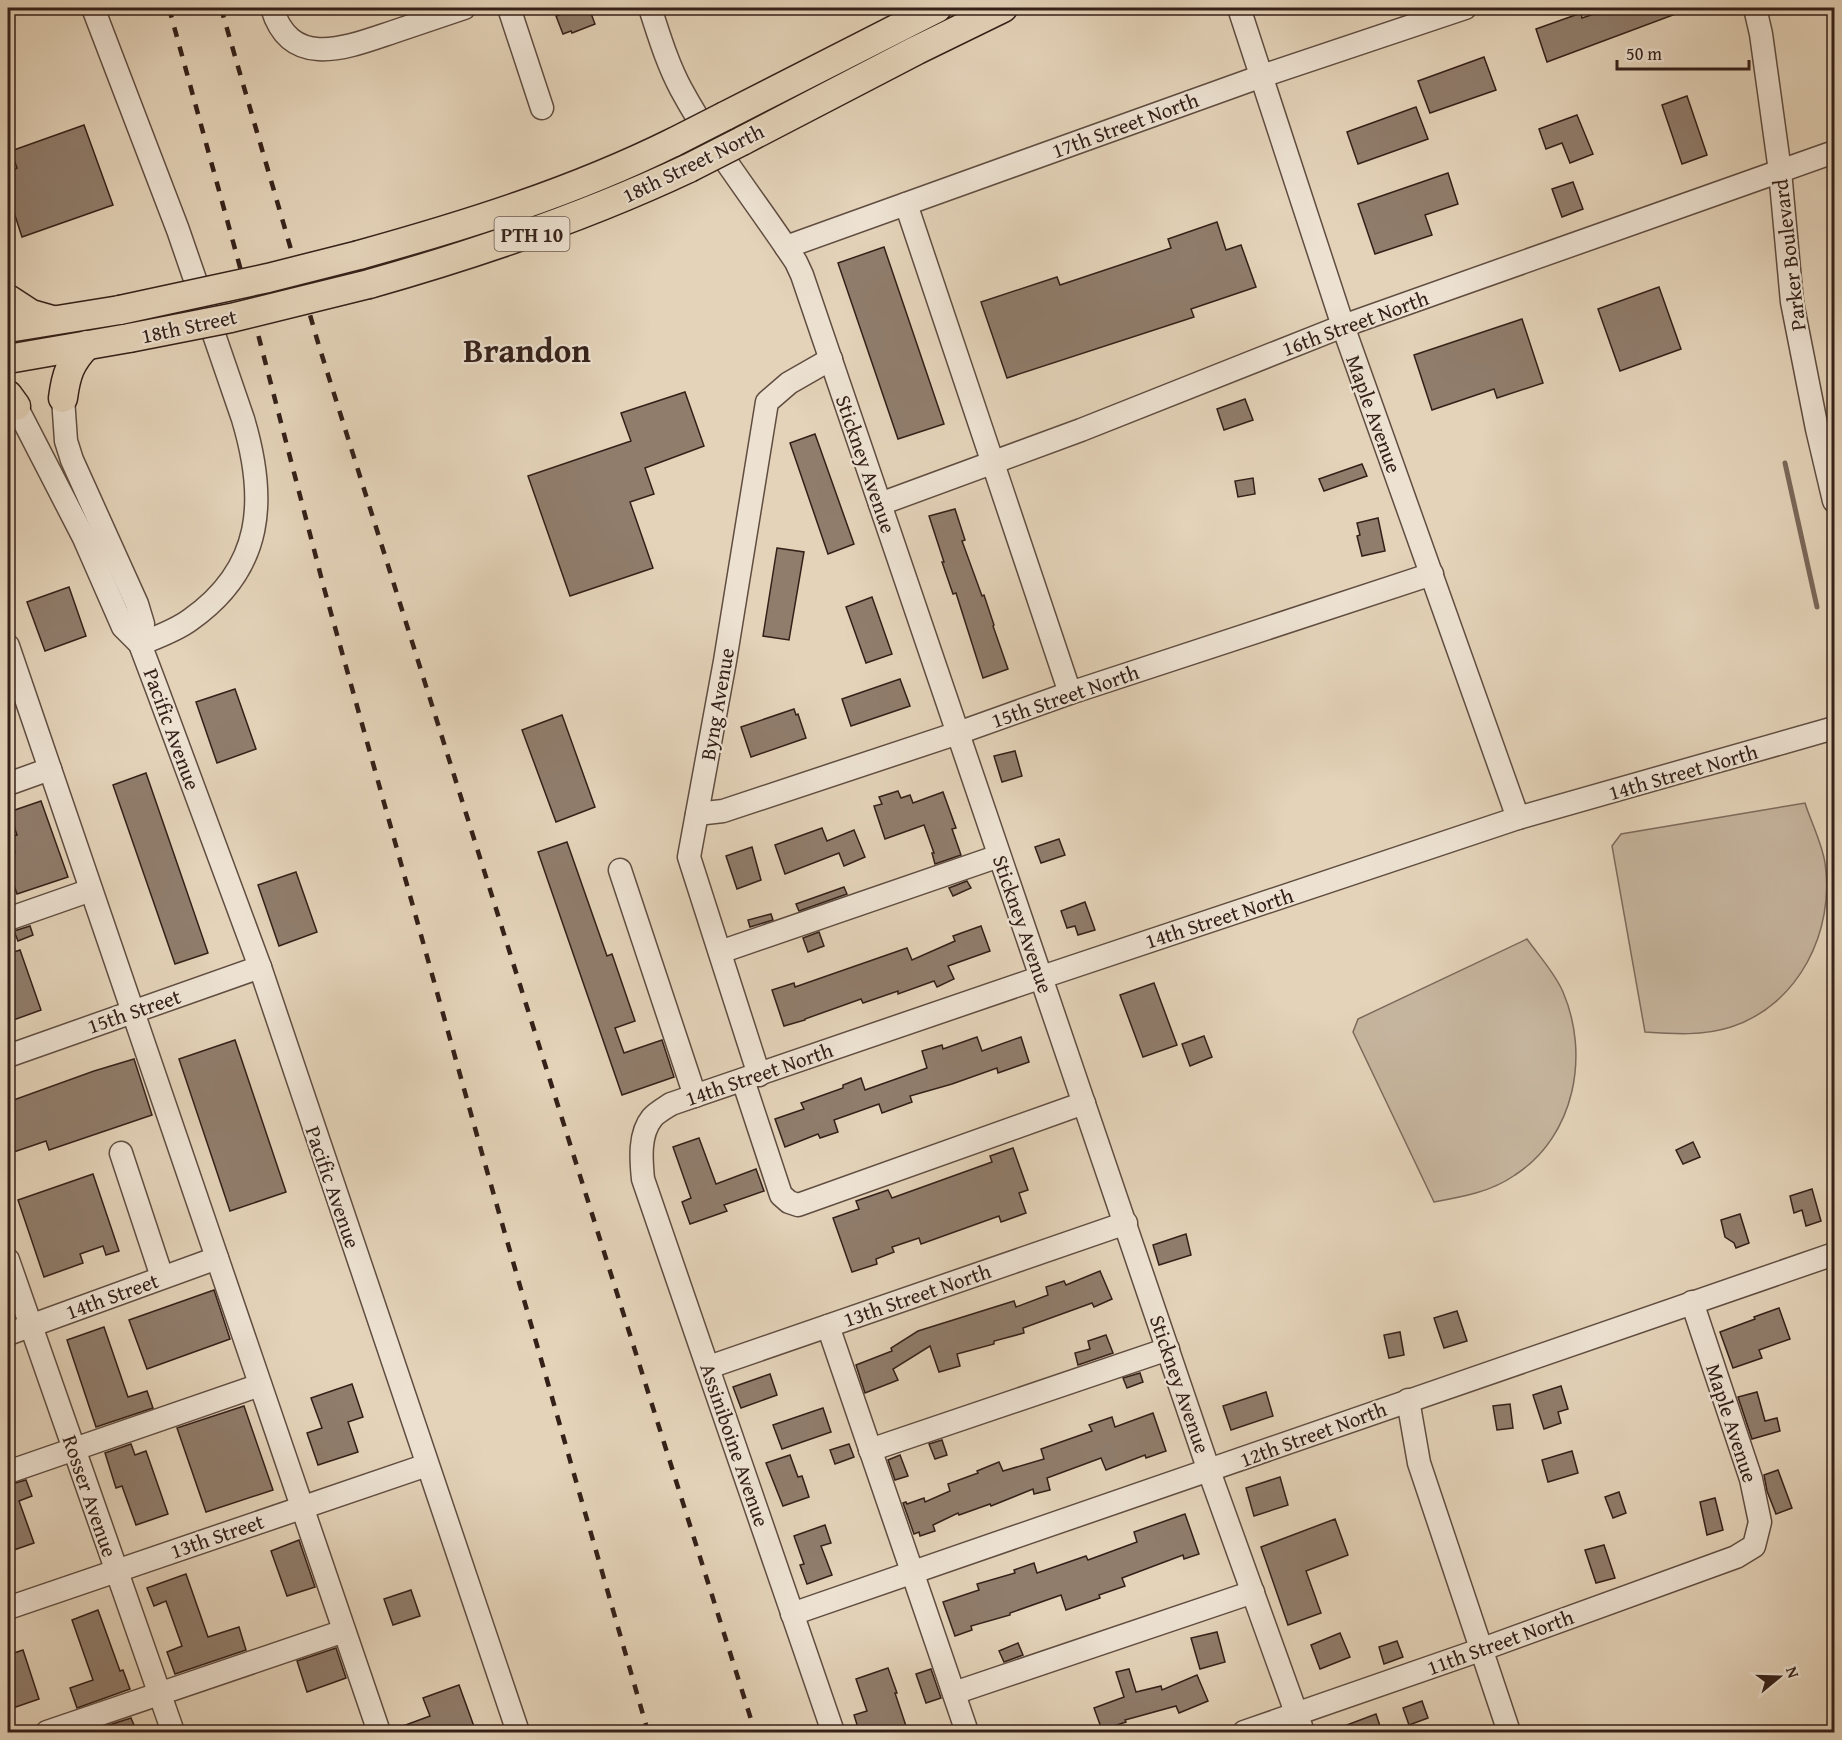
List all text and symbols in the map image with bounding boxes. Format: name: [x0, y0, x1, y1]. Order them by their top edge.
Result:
scale bar: [1617, 33, 1749, 71]
text: 50 m: [1626, 40, 1662, 67]
street label: 17th Street North: [1047, 84, 1203, 166]
street label: 18th Street North: [617, 115, 769, 211]
street label: Parker Boulevard: [1764, 177, 1814, 333]
road number: PTH 10: [494, 217, 570, 251]
street label: 16th Street North: [1277, 282, 1433, 364]
street label: 18th Street: [138, 301, 240, 351]
district label: Brandon: [463, 326, 591, 374]
street label: Maple Avenue: [1338, 351, 1410, 477]
street label: Stickney Avenue: [828, 391, 904, 537]
street label: Byng Avenue: [692, 645, 742, 763]
street label: 15th Street North: [987, 656, 1143, 736]
street label: Pacific Avenue: [136, 664, 208, 794]
street label: 14th Street North: [1605, 736, 1762, 808]
street label: Stickney Avenue: [985, 851, 1061, 997]
street label: 14th Street North: [1141, 879, 1297, 957]
street label: 15th Street: [83, 980, 186, 1041]
street label: 14th Street North: [681, 1034, 837, 1114]
street label: Pacific Avenue: [298, 1122, 368, 1252]
street label: 13th Street North: [839, 1255, 995, 1335]
street label: 14th Street: [61, 1265, 164, 1327]
street label: Stickney Avenue: [1142, 1311, 1218, 1457]
street label: Assiniboine Avenue: [692, 1359, 778, 1531]
street label: Maple Avenue: [1698, 1360, 1766, 1487]
street label: 12th Street North: [1235, 1393, 1391, 1475]
street label: Rosser Avenue: [55, 1431, 125, 1561]
street label: 13th Street: [166, 1505, 269, 1566]
street label: 11th Street North: [1422, 1601, 1578, 1683]
north arrow: [1749, 1647, 1809, 1707]
text: N: [1780, 1663, 1806, 1681]

